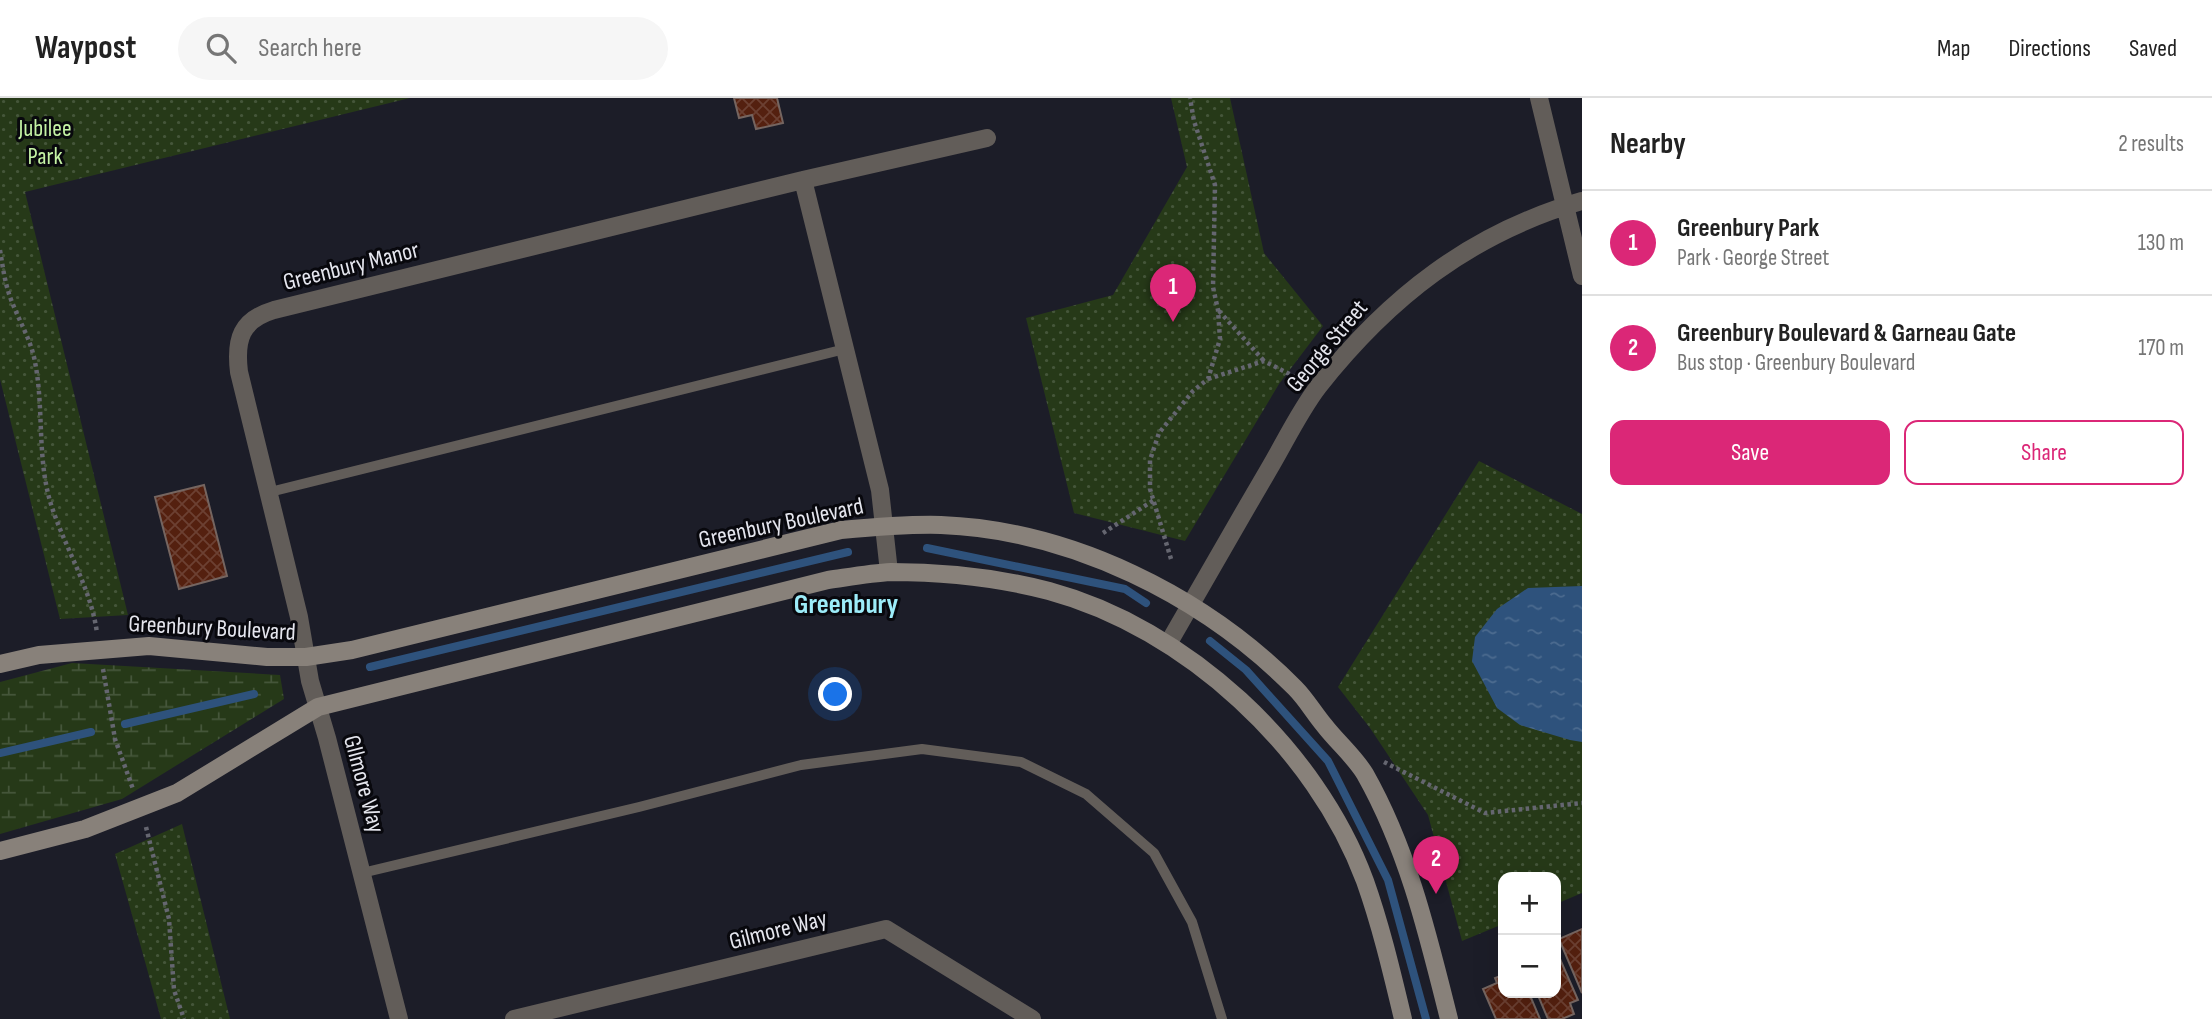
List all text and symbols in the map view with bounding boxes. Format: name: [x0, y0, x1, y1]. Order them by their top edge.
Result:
search box: [178, 17, 668, 80]
text: Waypost: [35, 28, 136, 68]
icon: search: [202, 29, 240, 67]
text: Search here: [258, 33, 362, 64]
text: Map: [1937, 34, 1970, 63]
text: Directions: [2008, 34, 2091, 63]
text: Saved: [2129, 34, 2177, 63]
park label: Jubilee Park: [17, 114, 72, 171]
text: Nearby: [1610, 126, 1686, 162]
text: 2 results: [2118, 130, 2184, 158]
text: Greenbury Park: [1677, 213, 1819, 244]
text: 1: [1628, 229, 1638, 257]
text: 130 m: [2138, 229, 2184, 257]
street label: Greenbury Manor: [280, 235, 422, 297]
text: Park · George Street: [1677, 244, 1829, 272]
pin: 1: [1150, 264, 1196, 322]
street label: George Street: [1280, 294, 1374, 398]
text: Greenbury Boulevard & Garneau Gate: [1677, 318, 2016, 349]
text: 2: [1628, 334, 1638, 362]
text: 170 m: [2138, 334, 2184, 362]
text: Bus stop · Greenbury Boulevard: [1677, 349, 1915, 377]
button: Save: [1610, 420, 1890, 485]
button: Share: [1904, 420, 2184, 485]
street label: Greenbury Boulevard: [696, 491, 866, 555]
district label: Greenbury: [794, 588, 899, 621]
street label: Greenbury Boulevard: [128, 609, 296, 647]
your location: [818, 677, 852, 711]
street label: GIlmore Way: [337, 732, 391, 836]
pin: 2: [1413, 836, 1459, 894]
map controls: [1498, 872, 1561, 998]
button: +: [1498, 872, 1561, 935]
street label: Gilmore Way: [726, 904, 830, 956]
button: −: [1498, 935, 1561, 998]

